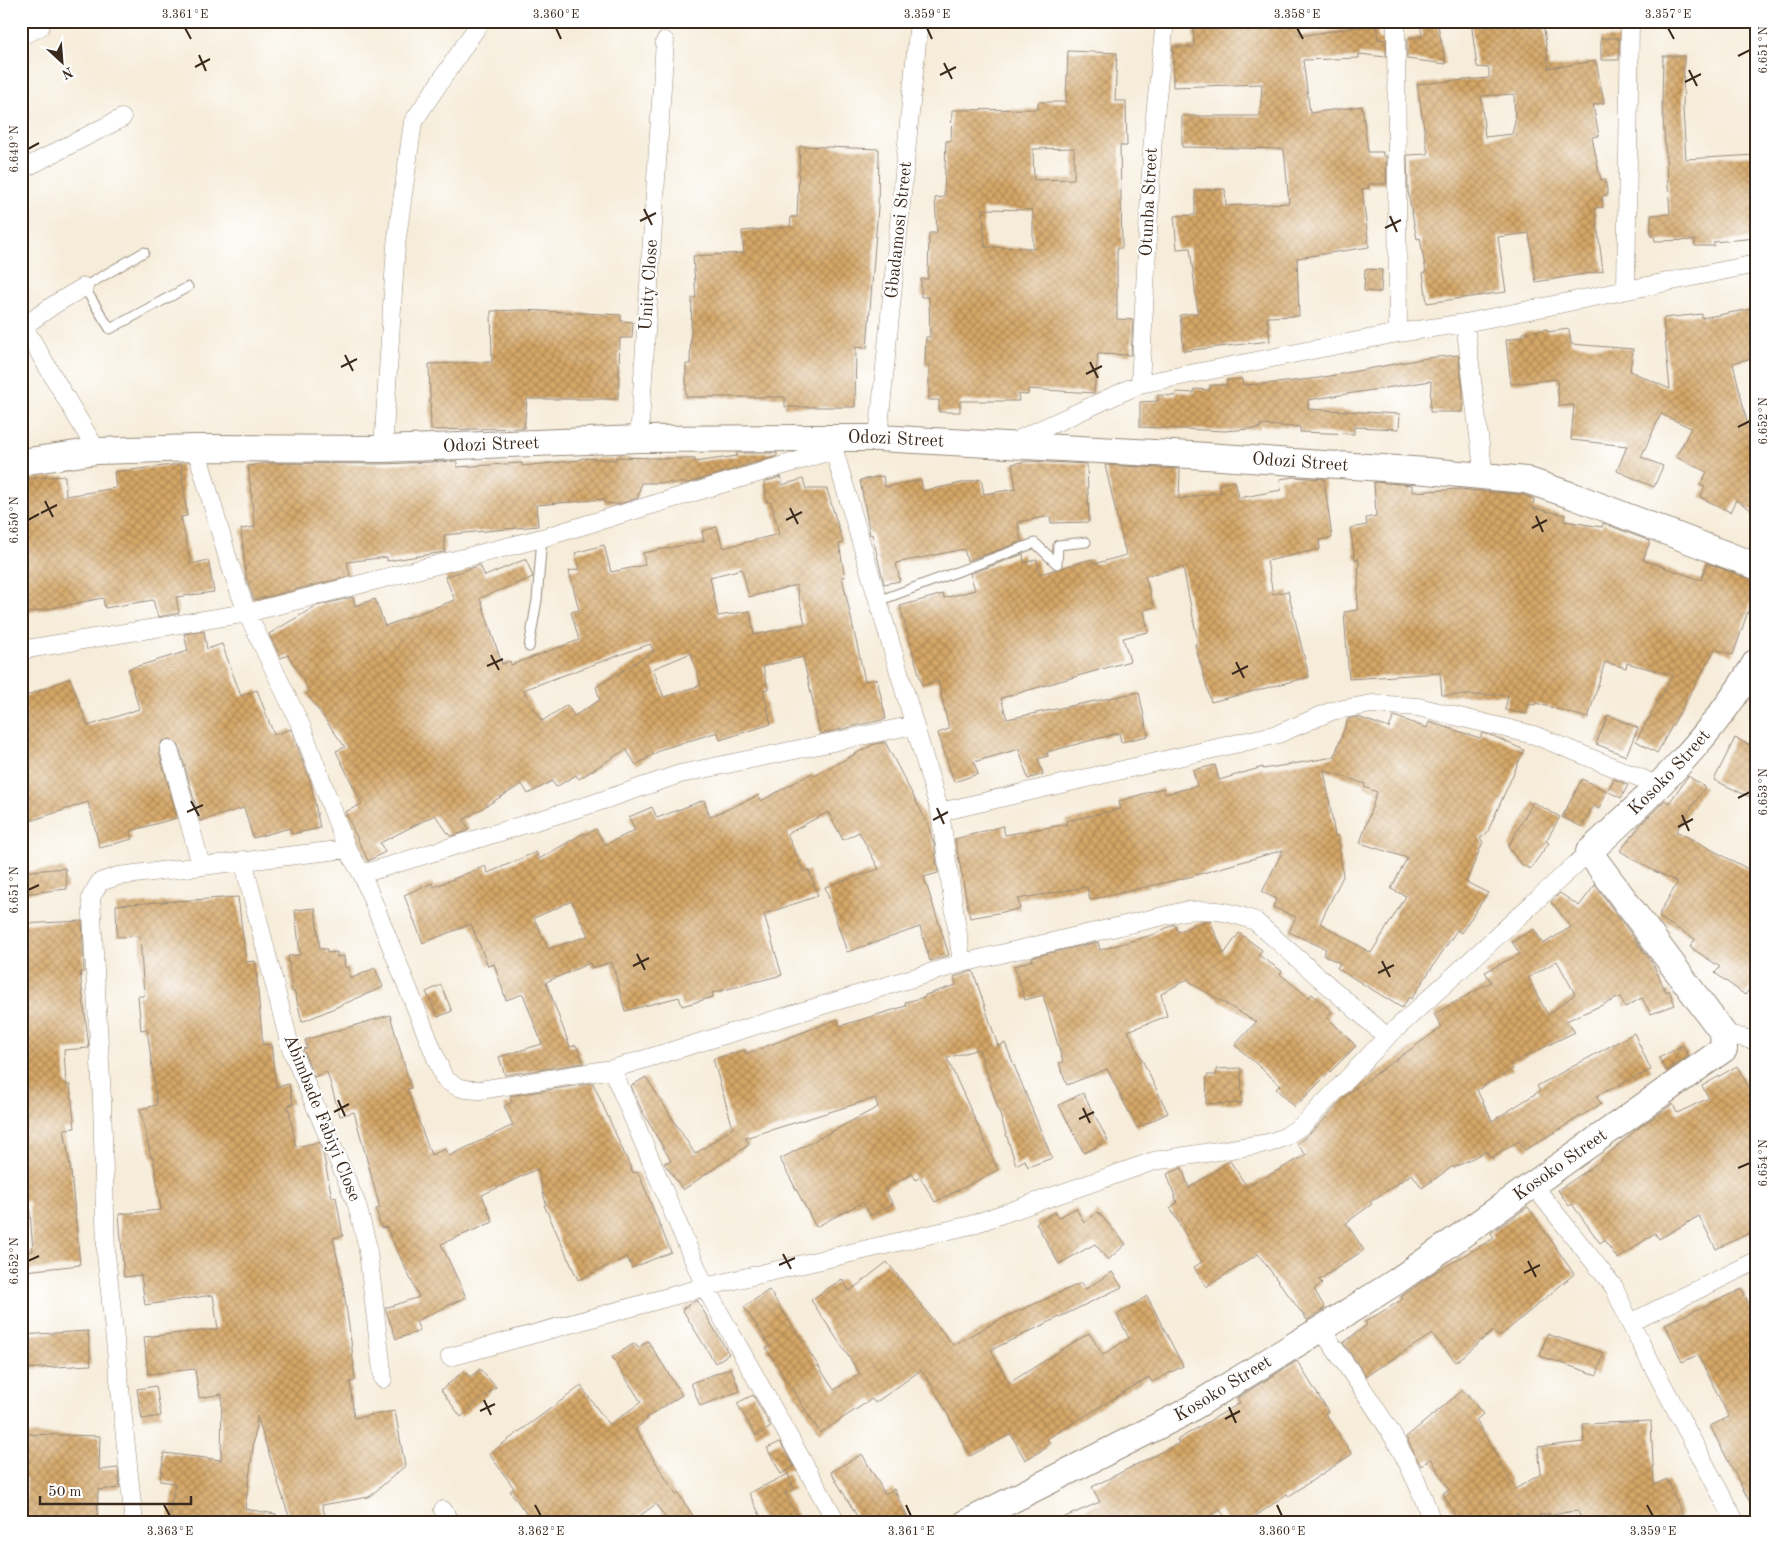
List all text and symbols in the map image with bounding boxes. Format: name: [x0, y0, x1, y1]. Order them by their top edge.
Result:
text: 3.359°E: [904, 8, 950, 21]
text: 3.358°E: [1274, 8, 1320, 21]
text: 3.357°E: [1645, 8, 1691, 21]
text: 3.361°E: [162, 9, 208, 21]
text: 3.360°E: [533, 9, 579, 21]
text: 6.651°N: [1757, 26, 1770, 74]
north arrow: [38, 38, 88, 88]
text: N: [59, 64, 75, 82]
text: 6.649°N: [9, 125, 21, 173]
street label: Otunba Street: [1137, 147, 1161, 257]
street label: Gbadamosi Street: [883, 160, 915, 300]
street label: Unity Close: [637, 239, 661, 331]
text: 6.652°N: [1757, 397, 1770, 445]
street label: Odozi Street: [848, 429, 945, 451]
street label: Odozi Street: [442, 434, 540, 456]
street label: Odozi Street: [1251, 450, 1349, 475]
text: 6.650°N: [8, 496, 21, 544]
street label: Kosoko Street: [1625, 726, 1714, 819]
text: 6.653°N: [1757, 768, 1770, 816]
text: 6.651°N: [8, 866, 21, 914]
street label: Abimbade Fabiyi Close: [280, 1032, 364, 1204]
street label: Kosoko Street: [1510, 1126, 1611, 1204]
text: 6.654°N: [1757, 1139, 1770, 1187]
text: 6.652°N: [8, 1237, 21, 1285]
street label: Kosoko Street: [1172, 1352, 1275, 1425]
scale bar: [40, 1474, 191, 1506]
text: 50 m: [48, 1485, 82, 1500]
text: 3.359°E: [1630, 1525, 1676, 1538]
text: 3.363°E: [147, 1526, 193, 1538]
text: 3.362°E: [518, 1526, 564, 1538]
text: 3.361°E: [888, 1526, 934, 1538]
text: 3.360°E: [1259, 1526, 1305, 1538]

